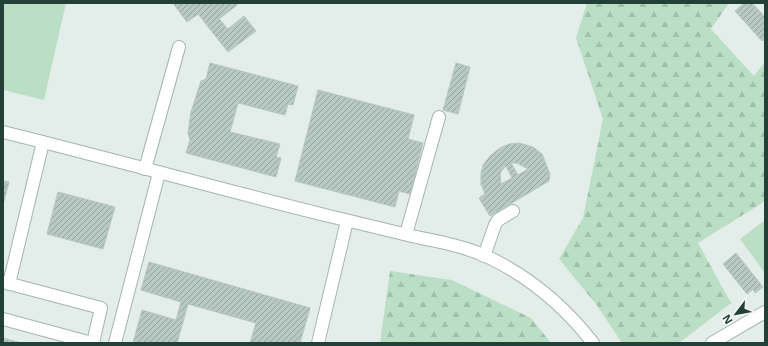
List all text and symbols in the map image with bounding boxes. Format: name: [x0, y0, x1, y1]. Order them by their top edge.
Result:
north arrow: [716, 294, 756, 334]
text: N: [718, 312, 736, 327]

